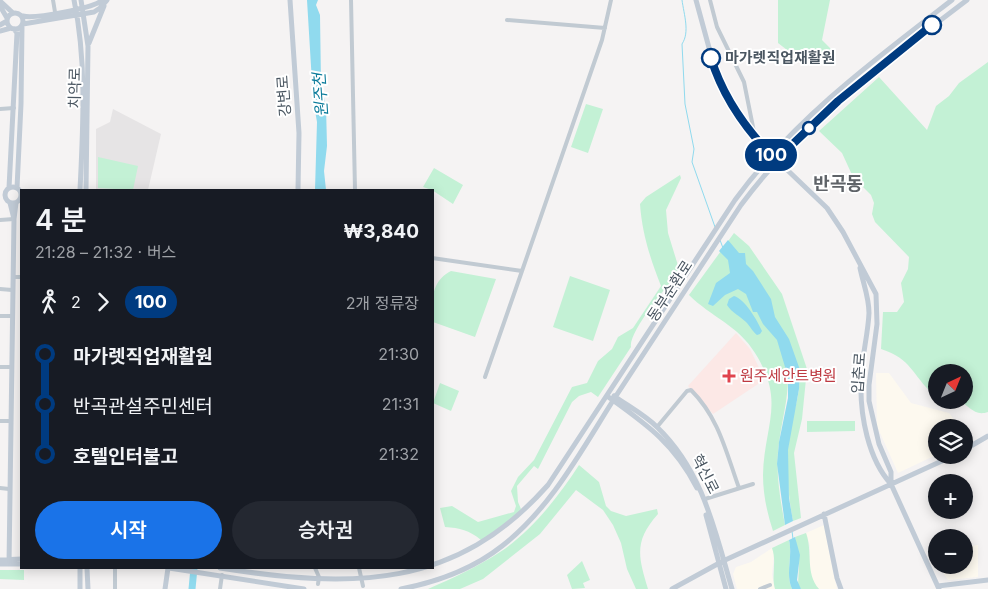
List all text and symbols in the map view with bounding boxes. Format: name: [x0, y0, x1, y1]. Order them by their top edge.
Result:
unlabelled marker: [922, 15, 942, 35]
marker: 마가렛직업재활원: [701, 48, 721, 68]
place label: 마가렛직업재활원: [725, 48, 835, 67]
street label: 치악로: [65, 67, 84, 109]
water label: 원주천: [308, 70, 332, 118]
street label: 강변로: [273, 75, 294, 117]
unlabelled marker: [802, 121, 816, 135]
line badge: 100: [742, 139, 800, 171]
text: 100: [755, 144, 787, 165]
district label: 반곡동: [813, 173, 863, 194]
text: 4 분: [35, 203, 86, 237]
text: ₩3,840: [344, 220, 419, 243]
text: 21:28 – 21:32 · 버스: [35, 242, 176, 262]
street label: 동부순환로: [643, 257, 696, 325]
icon: walk: [35, 288, 63, 316]
icon: forward: [89, 288, 117, 316]
text: 100: [135, 291, 167, 312]
text: 2: [71, 292, 81, 312]
text: 2개 정류장: [346, 293, 419, 313]
text: 21:30: [378, 344, 419, 364]
text: 마가렛직업재활원: [73, 345, 213, 368]
street label: 입춘로: [848, 352, 869, 394]
north arrow: [928, 364, 972, 409]
map controls: [928, 364, 973, 574]
place label: 원주세안트병원: [740, 366, 837, 385]
marker: 원주세안트병원: [722, 369, 736, 383]
text: 21:31: [382, 394, 419, 414]
text: 반곡관설주민센터: [73, 395, 213, 418]
button: layers: [928, 419, 973, 464]
text: 21:32: [378, 444, 419, 464]
text: 호텔인터불고: [73, 445, 178, 468]
street label: 혁신로: [688, 451, 723, 497]
button: +: [928, 474, 973, 519]
button: 시작: [35, 501, 222, 559]
button: 승차권: [232, 501, 419, 559]
button: −: [928, 529, 973, 574]

